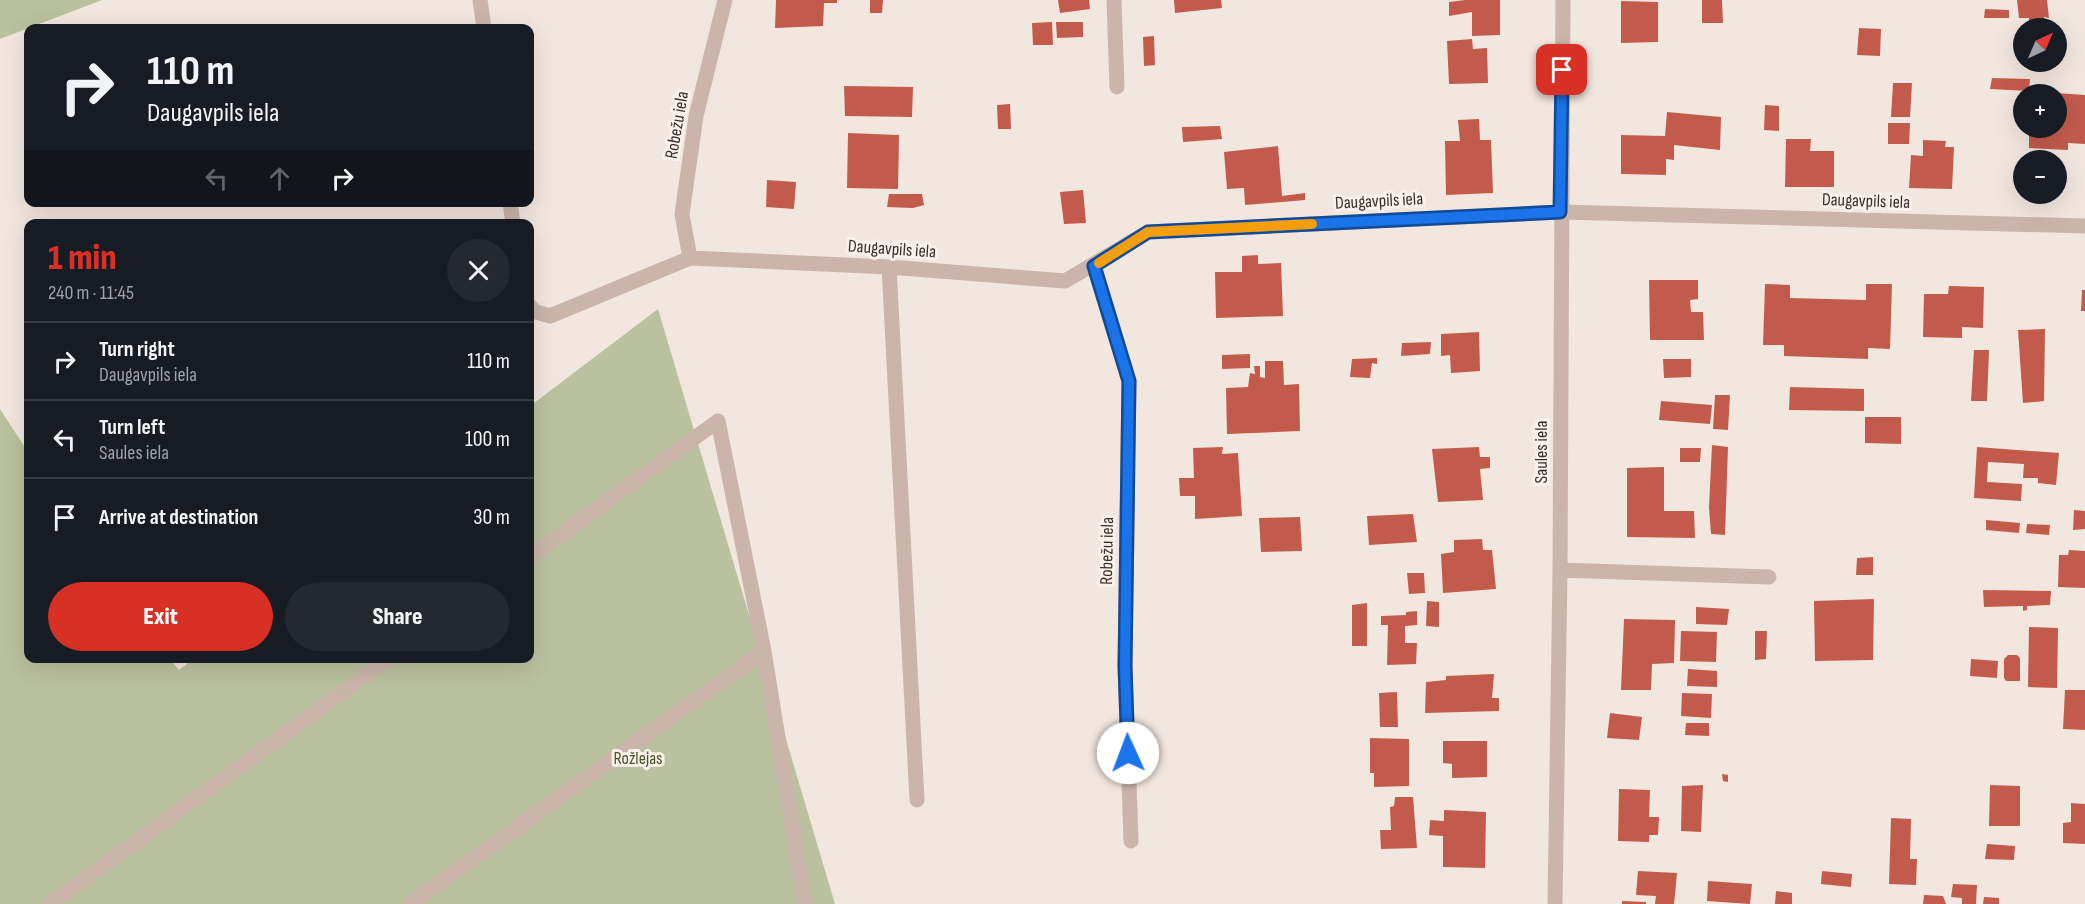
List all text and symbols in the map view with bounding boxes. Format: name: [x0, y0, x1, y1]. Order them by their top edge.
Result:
north arrow: [2013, 18, 2067, 72]
map controls: [2013, 18, 2067, 204]
pin: [1536, 44, 1587, 95]
text: 110 m: [147, 46, 234, 97]
icon: right: [48, 48, 126, 126]
icon: arrive: [1545, 53, 1578, 86]
button: +: [2013, 84, 2067, 138]
street label: Robežu iela: [661, 90, 693, 160]
text: Daugavpils iela: [147, 97, 279, 129]
button: −: [2013, 150, 2067, 204]
icon: left: [200, 162, 233, 195]
icon: ahead: [263, 162, 296, 195]
icon: right: [326, 162, 359, 195]
street label: Daugavpils iela: [1334, 188, 1424, 214]
street label: Daugavpils iela: [1822, 189, 1911, 213]
street label: Daugavpils iela: [847, 235, 937, 263]
text: 1 min: [48, 237, 116, 280]
button: close: [447, 239, 510, 302]
text: 240 m · 11:45: [48, 281, 134, 305]
text: Turn right: [99, 336, 175, 363]
icon: right: [48, 345, 81, 378]
text: 110 m: [467, 348, 510, 375]
text: Daugavpils iela: [99, 363, 197, 387]
text: Turn left: [99, 414, 165, 441]
street label: Saules iela: [1531, 420, 1552, 483]
icon: left: [48, 423, 81, 456]
text: 100 m: [465, 426, 510, 453]
text: Saules iela: [99, 441, 169, 465]
icon: arrive: [48, 501, 81, 534]
text: Arrive at destination: [99, 504, 258, 531]
text: 30 m: [473, 504, 510, 531]
street label: Robežu iela: [1096, 517, 1118, 585]
button: Exit: [48, 582, 273, 651]
button: Share: [285, 582, 510, 651]
position arrow: [1096, 721, 1160, 785]
park label: Rožlejas: [613, 748, 663, 769]

